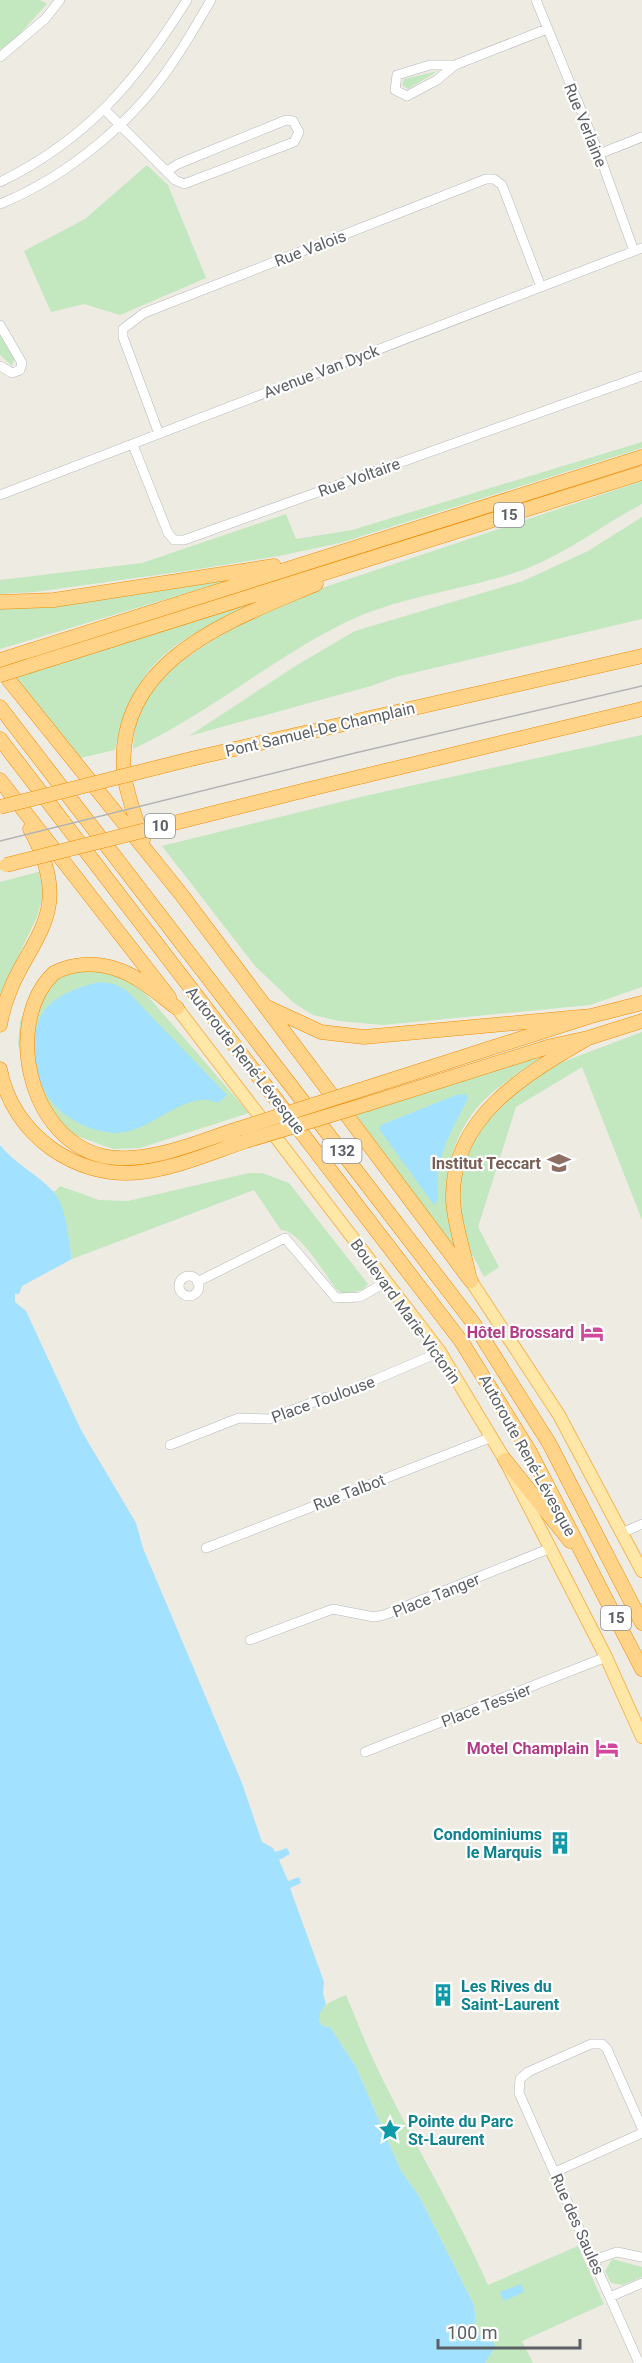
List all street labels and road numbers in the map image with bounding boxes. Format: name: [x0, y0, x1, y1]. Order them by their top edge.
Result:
street label: Rue Verlaine: [560, 81, 611, 170]
street label: Rue Valois: [272, 226, 349, 271]
street label: Avenue Van Dyck: [261, 340, 382, 402]
street label: Rue Voltaire: [316, 454, 403, 501]
road number: 15: [494, 503, 524, 527]
street label: Pont Samuel-De Champlain: [223, 698, 417, 761]
road number: 10: [145, 814, 175, 838]
street label: Autoroute René-Lévesque: [182, 983, 309, 1138]
road number: 132: [322, 1139, 362, 1163]
street label: Boulevard Marie-Victorin: [347, 1235, 465, 1387]
street label: Autoroute René-Lévesque: [475, 1371, 580, 1540]
street label: Place Toulouse: [269, 1372, 377, 1427]
street label: Rue Talbot: [311, 1470, 388, 1515]
street label: Place Tanger: [390, 1569, 483, 1622]
road number: 15: [601, 1606, 631, 1630]
street label: Place Tessier: [439, 1679, 534, 1731]
street label: Rue des Saules: [547, 2171, 608, 2278]

